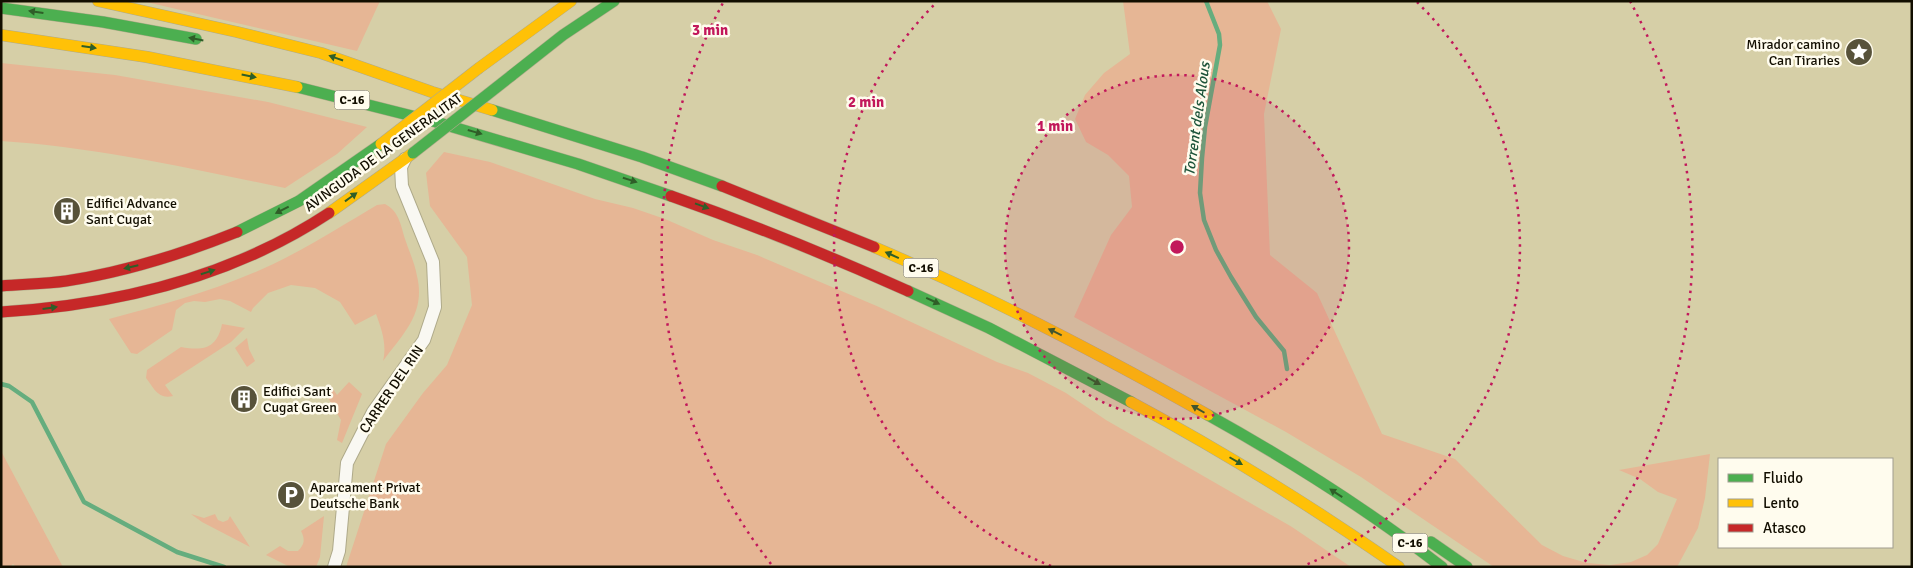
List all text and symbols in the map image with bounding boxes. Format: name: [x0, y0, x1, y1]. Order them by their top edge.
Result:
one-way arrow: [27, 8, 43, 16]
text: 3 min: [692, 21, 728, 39]
one-way arrow: [188, 35, 204, 43]
place label: Mirador camino Can Tiraries: [1746, 36, 1840, 69]
place icon: Mirador camino Can Tiraries: [1844, 37, 1874, 67]
one-way arrow: [81, 43, 97, 51]
one-way arrow: [328, 54, 343, 62]
water label: Torrent dels Alous: [1180, 60, 1214, 177]
one-way arrow: [241, 72, 257, 80]
street label: AVINGUDA DE LA GENERALITAT: [301, 89, 465, 215]
road number: C-16: [334, 90, 370, 110]
text: 2 min: [848, 93, 884, 111]
text: 1 min: [1037, 117, 1073, 135]
one-way arrow: [467, 128, 482, 136]
one-way arrow: [622, 177, 637, 185]
one-way arrow: [344, 192, 358, 202]
place label: Edifici Advance Sant Cugat: [86, 195, 177, 228]
building icon: Edifici Advance Sant Cugat: [52, 196, 82, 226]
one-way arrow: [695, 202, 710, 210]
one-way arrow: [275, 206, 290, 214]
centre of rings: [1168, 238, 1186, 256]
one-way arrow: [885, 250, 899, 258]
road number: C-16: [904, 258, 938, 278]
one-way arrow: [123, 263, 138, 271]
one-way arrow: [200, 267, 215, 275]
one-way arrow: [926, 297, 940, 305]
one-way arrow: [42, 304, 58, 312]
one-way arrow: [1047, 328, 1062, 336]
street label: CARRER DEL RIN: [356, 342, 427, 437]
one-way arrow: [1087, 377, 1101, 385]
place label: Edifici Sant Cugat Green: [263, 383, 337, 416]
building icon: Edifici Sant Cugat Green: [229, 384, 259, 414]
one-way arrow: [1191, 404, 1204, 413]
one-way arrow: [1228, 457, 1243, 465]
legend: [1718, 458, 1893, 548]
text: Fluido: [1763, 469, 1803, 487]
place label: Aparcament Privat Deutsche Bank: [310, 479, 421, 512]
parking icon: Aparcament Privat Deutsche Bank: [276, 480, 306, 510]
one-way arrow: [1330, 489, 1343, 498]
text: Lento: [1763, 494, 1799, 512]
text: Atasco: [1763, 519, 1806, 537]
road number: C-16: [1392, 534, 1428, 552]

